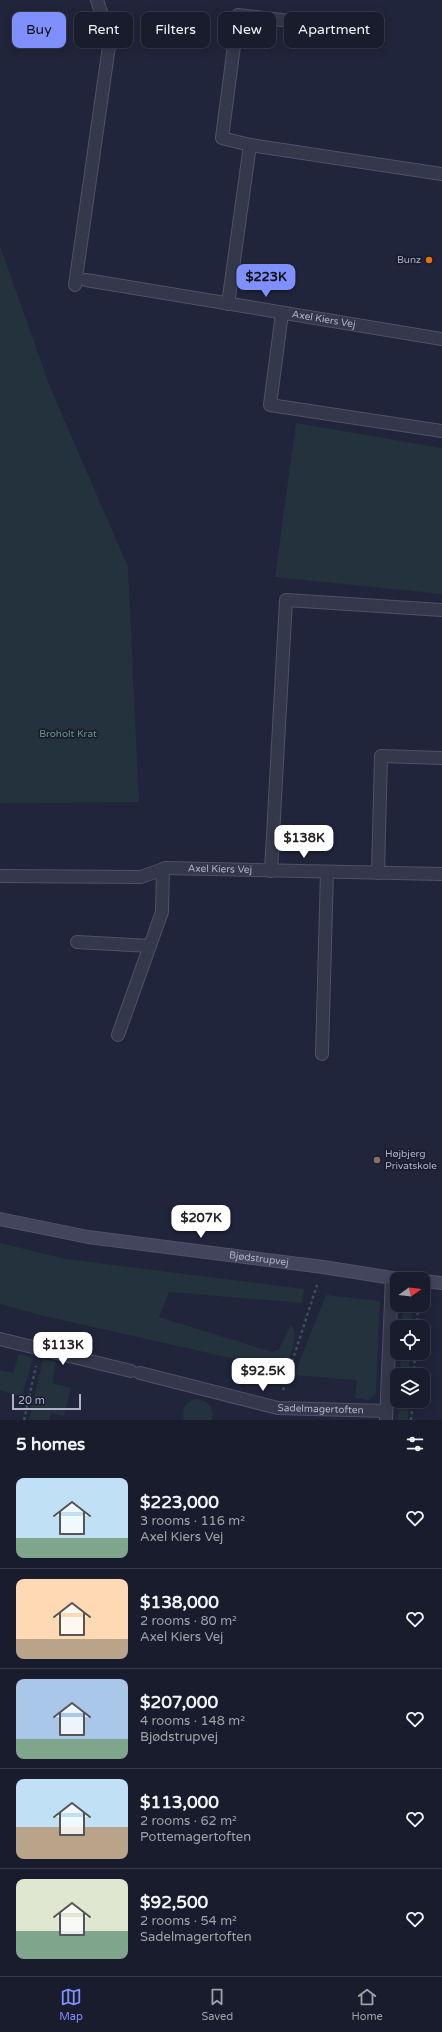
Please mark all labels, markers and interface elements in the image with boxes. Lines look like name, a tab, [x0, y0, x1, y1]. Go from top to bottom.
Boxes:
chip: Buy	[12, 12, 66, 48]
chip: Rent	[74, 12, 133, 48]
chip: Filters	[141, 12, 210, 48]
chip: New	[218, 12, 276, 48]
chip: Apartment	[284, 12, 384, 48]
place label: Bunz	[397, 254, 421, 266]
marker: Bunz	[424, 255, 434, 265]
pin: $223K	[238, 264, 294, 298]
text: $223K	[245, 269, 287, 285]
street label: Axel Kiers Vej	[291, 308, 356, 331]
park label: Broholt Krat	[39, 728, 97, 740]
pin: $138K	[276, 825, 332, 859]
text: $138K	[283, 830, 325, 846]
street label: Axel Kiers Vej	[188, 862, 252, 876]
place label: Højbjerg Privatskole	[385, 1148, 437, 1172]
marker: Højbjerg Privatskole	[372, 1155, 382, 1165]
pin: $207K	[173, 1205, 229, 1239]
text: $207K	[180, 1210, 222, 1226]
street label: Bjødstrupvej	[228, 1249, 289, 1269]
north arrow	[390, 1272, 430, 1312]
map controls	[390, 1272, 430, 1408]
button: locate	[390, 1320, 430, 1360]
pin: $113K	[35, 1332, 91, 1366]
text: $113K	[42, 1337, 84, 1353]
pin: $92.5K	[230, 1358, 296, 1392]
text: $92.5K	[241, 1363, 285, 1379]
button: layers	[390, 1368, 430, 1408]
scale bar	[12, 1392, 81, 1411]
text: 20 m	[18, 1394, 45, 1407]
street label: Sadelmagertoften	[277, 1402, 364, 1416]
icon: filters	[404, 1433, 426, 1455]
text: 5 homes	[16, 1434, 85, 1455]
text: $223,000	[140, 1492, 219, 1513]
icon: home	[48, 1494, 96, 1542]
icon: heart	[404, 1507, 426, 1529]
text: 3 rooms · 116 m²	[140, 1513, 245, 1529]
text: Axel Kiers Vej	[140, 1529, 223, 1545]
text: $138,000	[140, 1592, 219, 1613]
icon: home	[48, 1595, 96, 1643]
icon: heart	[404, 1608, 426, 1630]
text: 2 rooms · 80 m²	[140, 1613, 237, 1629]
text: Axel Kiers Vej	[140, 1629, 223, 1645]
text: $207,000	[140, 1692, 218, 1713]
icon: home	[48, 1695, 96, 1743]
icon: heart	[404, 1708, 426, 1730]
text: 4 rooms · 148 m²	[140, 1713, 245, 1729]
text: Bjødstrupvej	[140, 1729, 218, 1745]
text: $113,000	[140, 1792, 219, 1813]
icon: home	[48, 1795, 96, 1843]
icon: heart	[404, 1808, 426, 1830]
text: 2 rooms · 62 m²	[140, 1813, 237, 1829]
text: Pottemagertoften	[140, 1829, 251, 1845]
text: $92,500	[140, 1892, 208, 1913]
icon: home	[48, 1895, 96, 1943]
icon: heart	[404, 1908, 426, 1930]
text: 2 rooms · 54 m²	[140, 1913, 237, 1929]
text: Sadelmagertoften	[140, 1929, 252, 1945]
tab: Map	[59, 1986, 83, 2023]
tab: Saved	[201, 1986, 233, 2023]
tab: Home	[352, 1986, 383, 2023]

